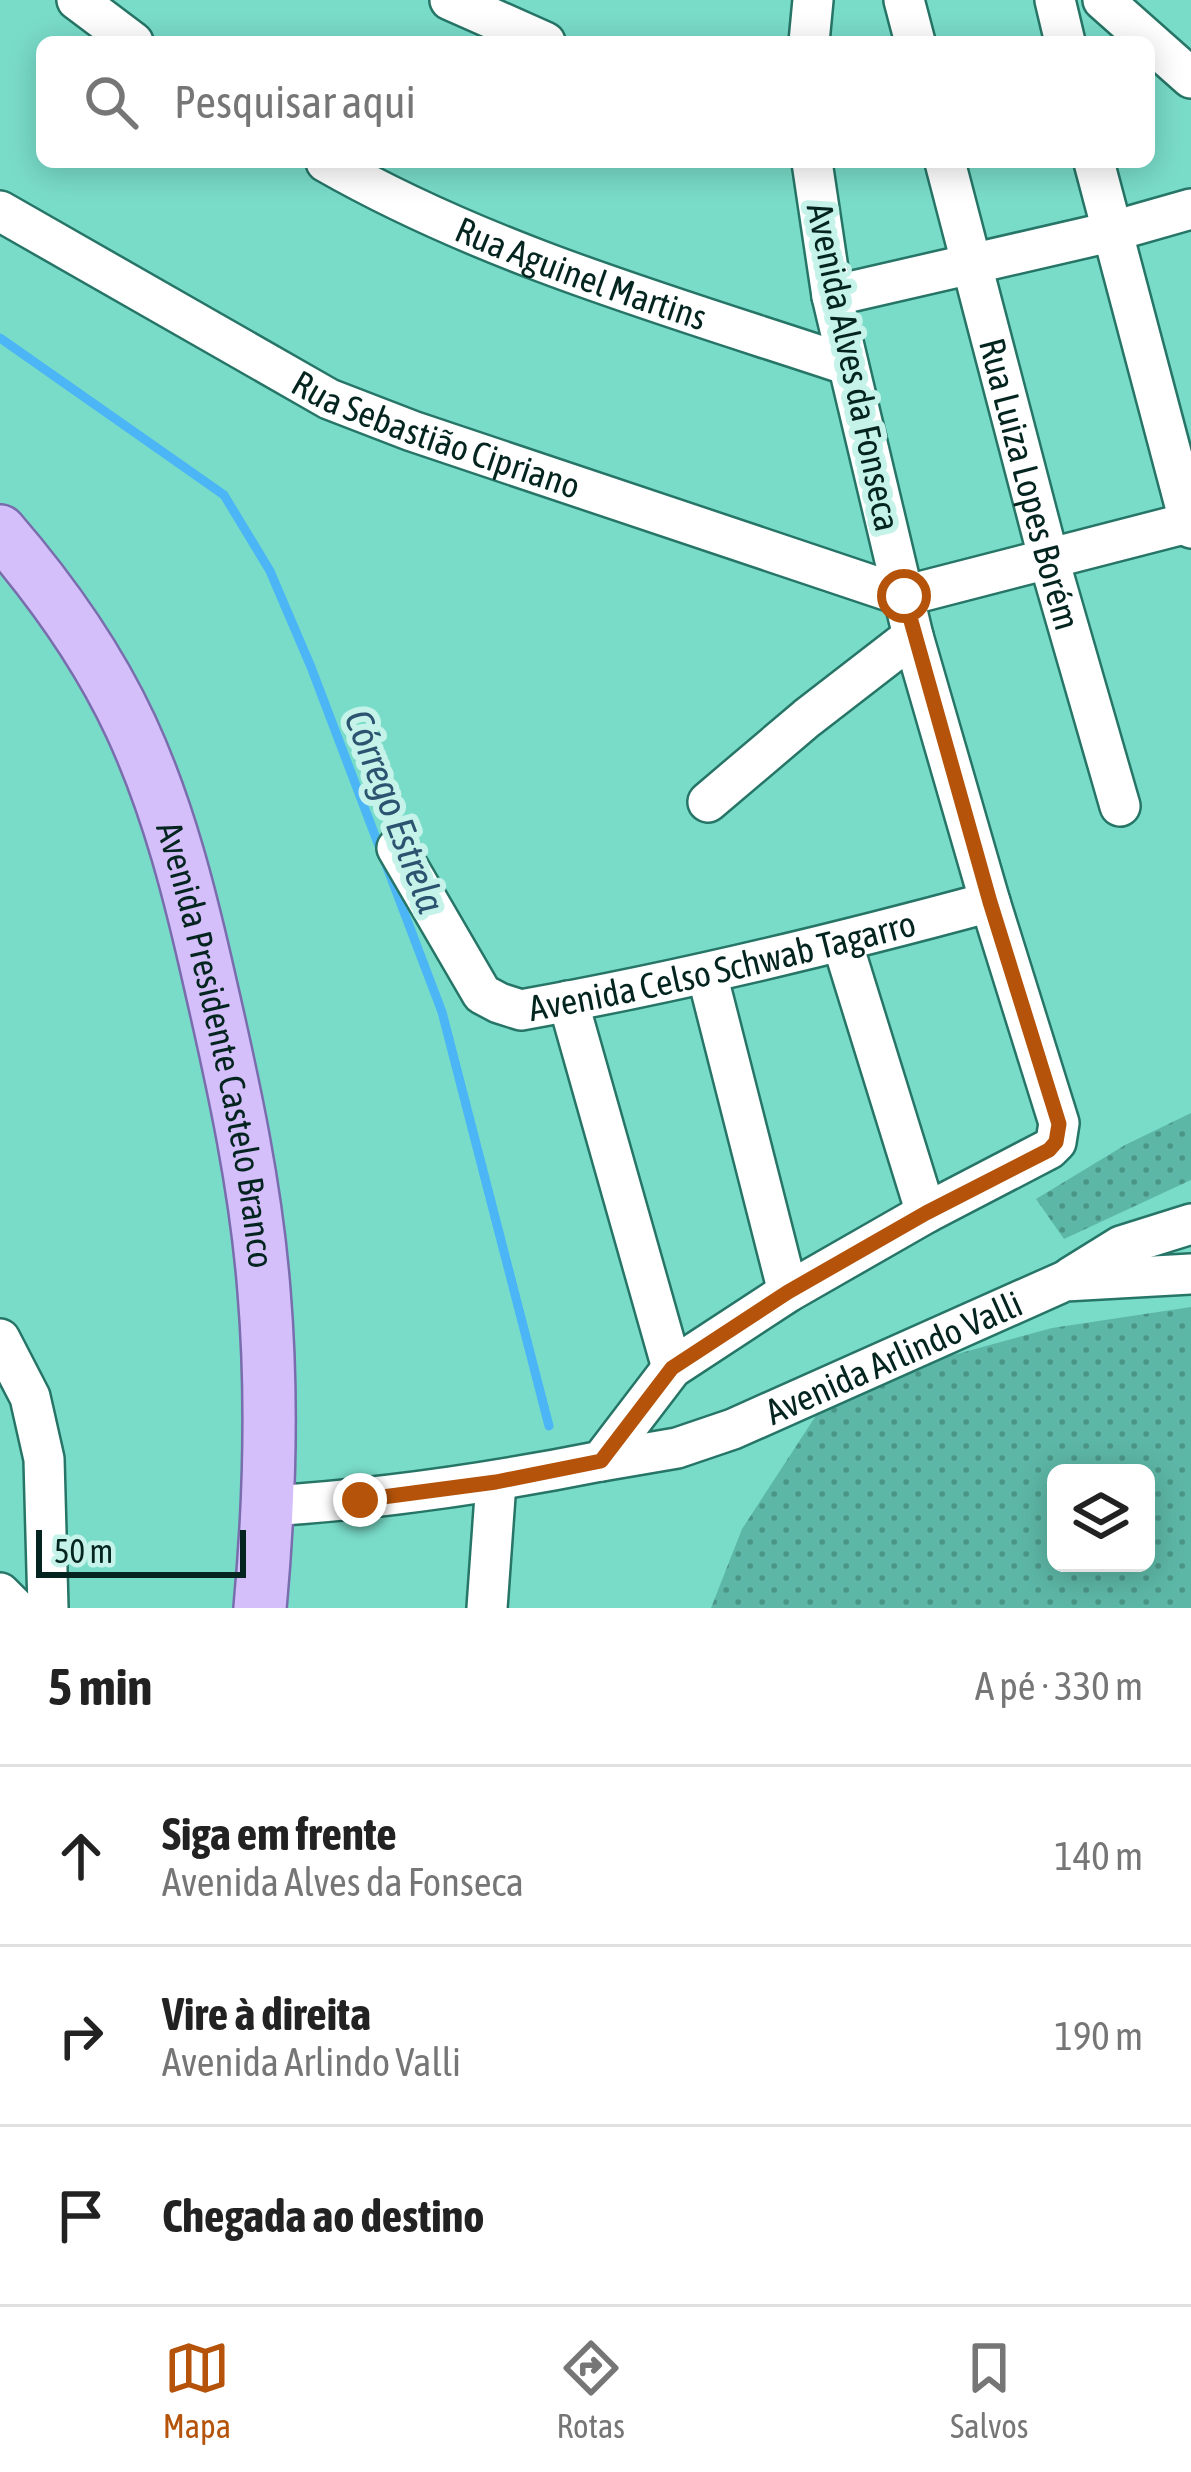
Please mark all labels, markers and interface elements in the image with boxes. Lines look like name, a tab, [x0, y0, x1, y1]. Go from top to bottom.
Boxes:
search box	[36, 36, 1155, 168]
icon: search	[78, 69, 144, 135]
text: Pesquisar aqui	[174, 76, 416, 128]
street label: Avenida Alves da Fonseca	[799, 199, 909, 535]
street label: Rua Aguinel Martins	[449, 208, 712, 338]
street label: Rua Luiza Lopes Borém	[971, 334, 1089, 635]
street label: Rua Sebastião Cipriano	[285, 361, 586, 507]
route start	[877, 569, 931, 623]
water label: Córrego Estrela	[336, 703, 454, 919]
street label: Avenida Presidente Castelo Branco	[148, 817, 283, 1270]
street label: Avenida Celso Schwab Tagarro	[525, 902, 920, 1029]
street label: Avenida Arlindo Valli	[759, 1282, 1028, 1433]
map controls	[1047, 1464, 1155, 1572]
button: layers	[1047, 1464, 1155, 1572]
route end	[333, 1473, 387, 1527]
scale bar	[36, 1524, 246, 1577]
text: 50 m	[54, 1532, 113, 1570]
text: 5 min	[48, 1657, 152, 1716]
text: A pé · 330 m	[975, 1664, 1143, 1708]
text: Siga em frente	[162, 1808, 397, 1860]
icon: ahead	[48, 1823, 114, 1889]
text: 140 m	[1055, 1834, 1143, 1878]
text: Avenida Alves da Fonseca	[162, 1860, 524, 1904]
text: Vire à direita	[162, 1988, 371, 2040]
icon: right	[48, 2003, 114, 2069]
text: 190 m	[1055, 2014, 1143, 2058]
text: Avenida Arlindo Valli	[162, 2040, 461, 2084]
icon: arrive	[48, 2183, 114, 2249]
text: Chegada ao destino	[162, 2190, 484, 2242]
tab: Mapa	[163, 2335, 231, 2445]
tab: Rotas	[556, 2335, 625, 2445]
tab: Salvos	[950, 2335, 1028, 2445]

